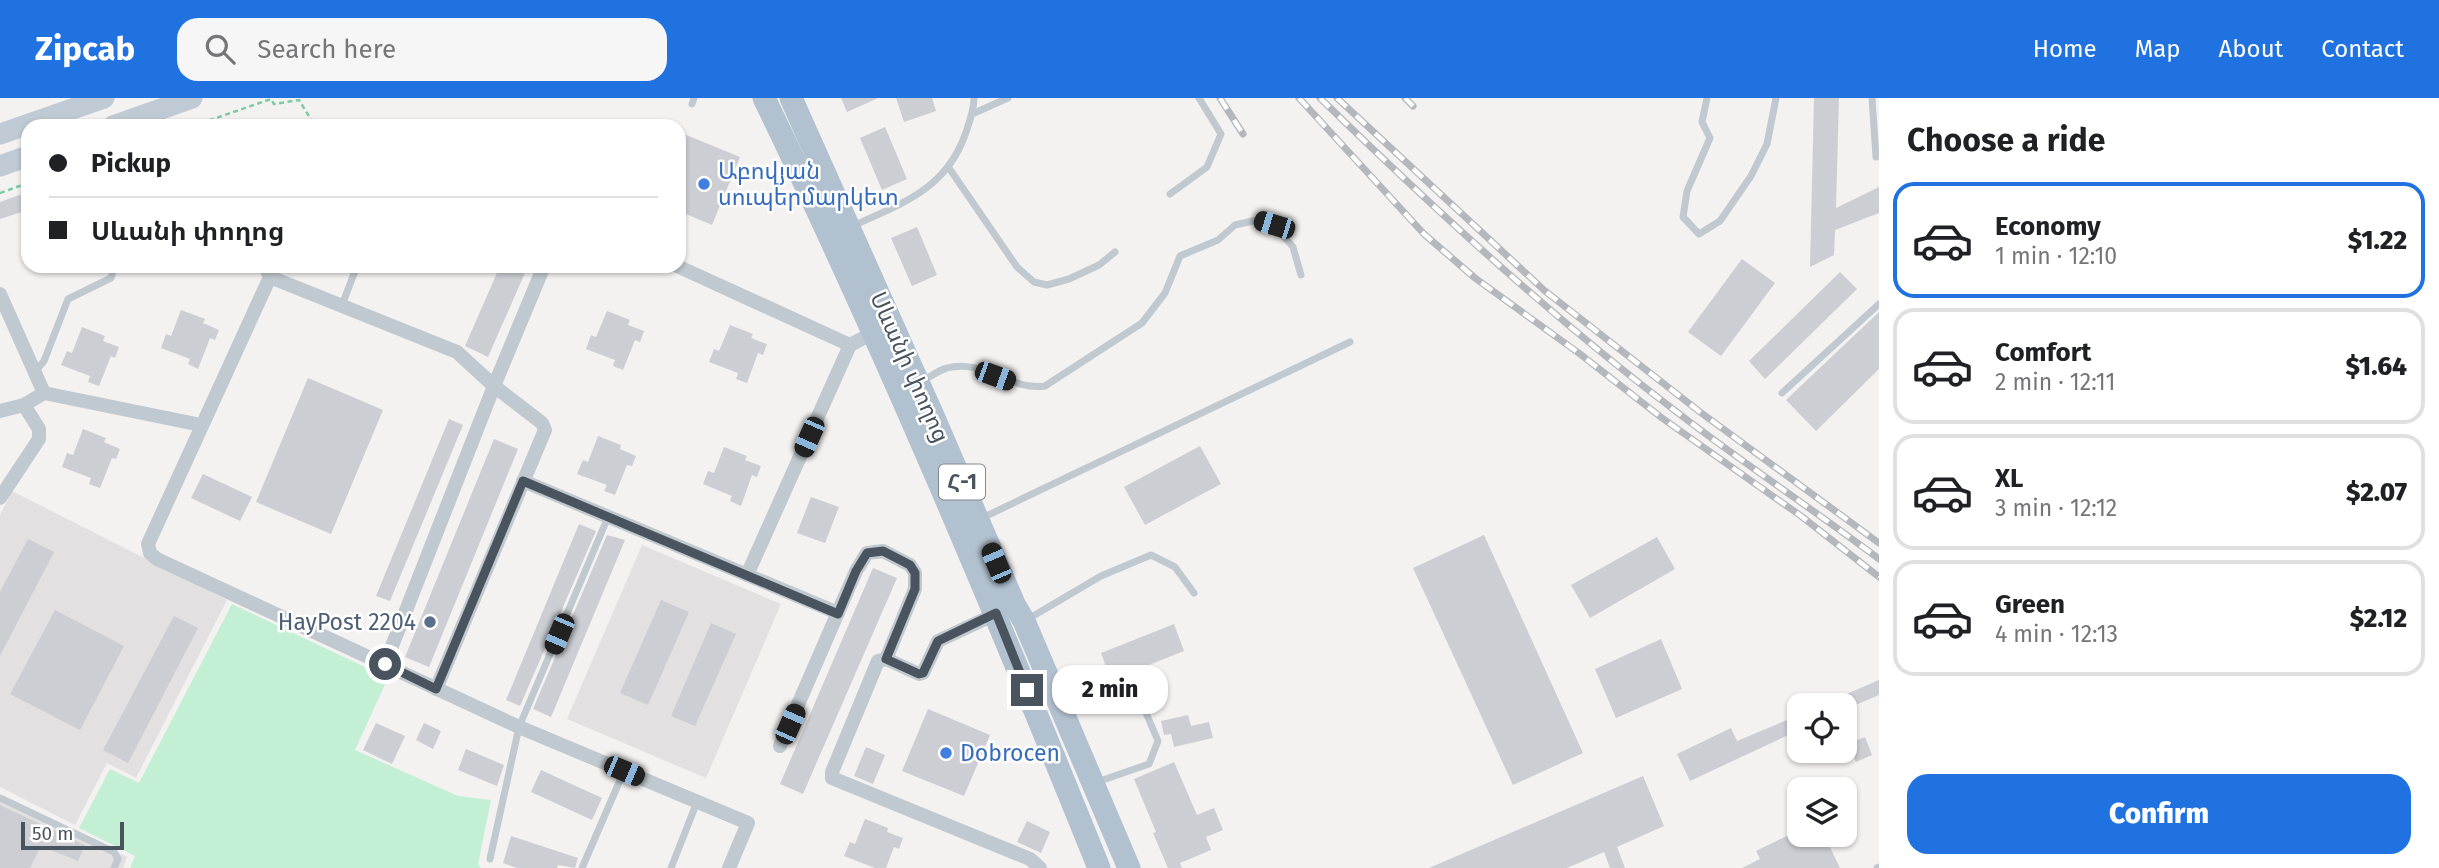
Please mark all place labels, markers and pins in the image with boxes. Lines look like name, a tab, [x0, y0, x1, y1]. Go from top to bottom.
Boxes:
place label: Աբովյան սուպերմարկետ	[718, 157, 899, 211]
marker: Աբովյան սուպերմարկետ	[696, 176, 712, 192]
place label: HayPost 2204	[278, 608, 416, 636]
marker: HayPost 2204	[422, 614, 438, 630]
place label: Dobrocen	[960, 739, 1060, 767]
marker: Dobrocen	[938, 745, 954, 761]

